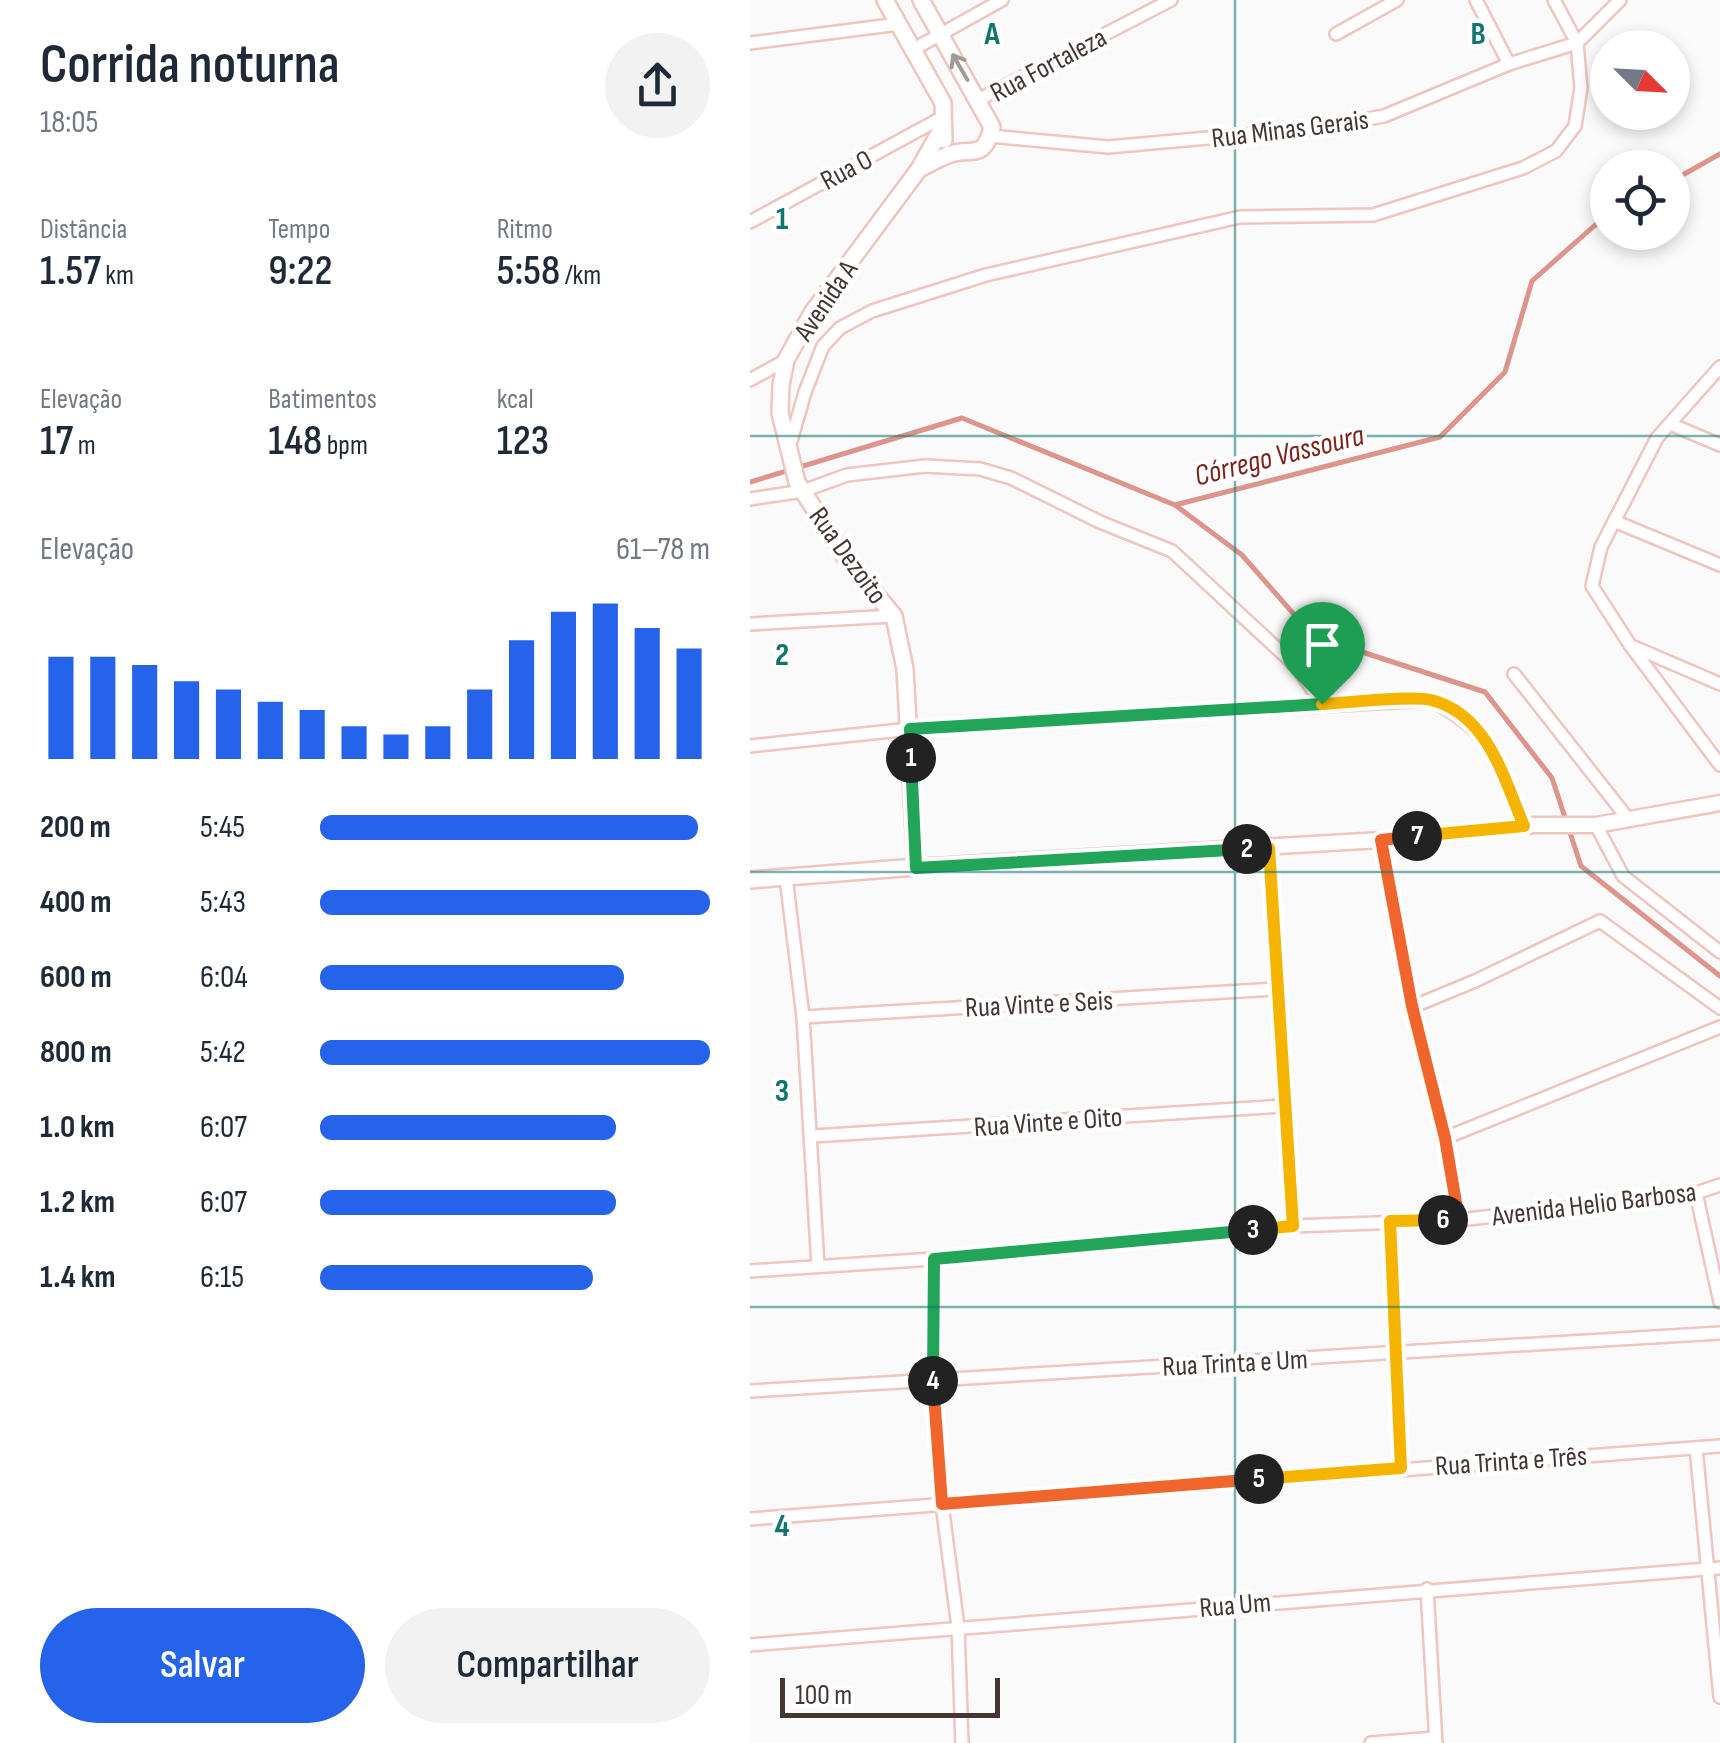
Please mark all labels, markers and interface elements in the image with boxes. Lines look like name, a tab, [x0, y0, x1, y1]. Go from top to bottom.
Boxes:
text: A	[983, 15, 1000, 54]
text: B	[1470, 15, 1486, 54]
street label: Rua Fortaleza	[985, 21, 1112, 110]
north arrow	[1590, 30, 1690, 130]
map controls	[1590, 30, 1690, 250]
text: Corrida noturna	[40, 32, 340, 99]
button: share	[605, 33, 710, 138]
one-way arrow	[949, 53, 969, 83]
text: 18:05	[40, 103, 98, 142]
street label: Rua Minas Gerais	[1210, 103, 1371, 155]
street label: Rua O	[815, 143, 878, 197]
button: locate	[1590, 150, 1690, 250]
text: 1	[776, 200, 789, 239]
text: Distância	[40, 213, 127, 246]
text: Tempo	[268, 213, 330, 246]
text: Ritmo	[497, 213, 553, 246]
text: 1.57	[40, 246, 101, 297]
text: 9:22	[268, 246, 332, 297]
text: 5:58	[497, 246, 560, 297]
street label: Avenida A	[787, 254, 866, 348]
text: km	[101, 259, 134, 292]
text: /km	[560, 259, 601, 292]
text: Elevação	[40, 383, 122, 416]
text: Batimentos	[268, 383, 377, 416]
text: kcal	[497, 383, 534, 416]
text: 17	[40, 416, 73, 467]
text: 148	[268, 416, 322, 467]
text: 123	[497, 416, 549, 467]
water label: Córrego Vassoura	[1191, 418, 1368, 494]
text: m	[73, 429, 96, 462]
text: bpm	[322, 429, 368, 462]
street label: Rua Dezoito	[802, 501, 894, 611]
text: Elevação	[40, 530, 134, 569]
text: 61–78 m	[616, 530, 710, 569]
pin	[1280, 602, 1365, 705]
icon: arrive	[1295, 617, 1350, 672]
text: 2	[775, 636, 789, 675]
pin: 1	[886, 733, 936, 783]
text: 1	[906, 741, 916, 774]
text: 200 m	[40, 808, 111, 847]
text: 5:45	[200, 808, 245, 847]
pin: 7	[1392, 811, 1442, 861]
text: 7	[1411, 819, 1423, 852]
pin: 2	[1222, 824, 1272, 874]
text: 2	[1241, 832, 1253, 865]
text: 400 m	[40, 883, 112, 922]
text: 5:43	[200, 883, 246, 922]
text: 600 m	[40, 958, 112, 997]
text: 6:04	[200, 958, 248, 997]
street label: Rua Vinte e Seis	[964, 984, 1114, 1025]
text: 800 m	[40, 1033, 112, 1072]
text: 5:42	[200, 1033, 246, 1072]
text: 3	[775, 1072, 789, 1111]
street label: Rua Vinte e Oito	[973, 1101, 1123, 1144]
text: 1.0 km	[40, 1108, 115, 1147]
text: 6:07	[200, 1108, 247, 1147]
street label: Avenida Helio Barbosa	[1489, 1176, 1698, 1234]
text: 1.2 km	[40, 1183, 115, 1222]
text: 6:07	[200, 1183, 247, 1222]
pin: 6	[1418, 1195, 1468, 1245]
text: 6	[1436, 1203, 1450, 1236]
pin: 3	[1228, 1205, 1278, 1255]
text: 3	[1247, 1213, 1259, 1246]
text: 1.4 km	[40, 1258, 115, 1297]
text: 6:15	[200, 1258, 244, 1297]
street label: Rua Trinta e Um	[1161, 1343, 1309, 1384]
pin: 4	[908, 1356, 958, 1406]
text: 4	[926, 1364, 940, 1397]
street label: Rua Trinta e Três	[1434, 1440, 1588, 1483]
pin: 5	[1234, 1454, 1284, 1504]
text: 5	[1253, 1462, 1265, 1495]
text: 4	[775, 1507, 790, 1546]
street label: Rua Um	[1198, 1586, 1272, 1625]
button: Salvar	[40, 1608, 365, 1723]
button: Compartilhar	[385, 1608, 710, 1723]
scale bar	[780, 1673, 1000, 1718]
text: 100 m	[795, 1679, 852, 1712]

